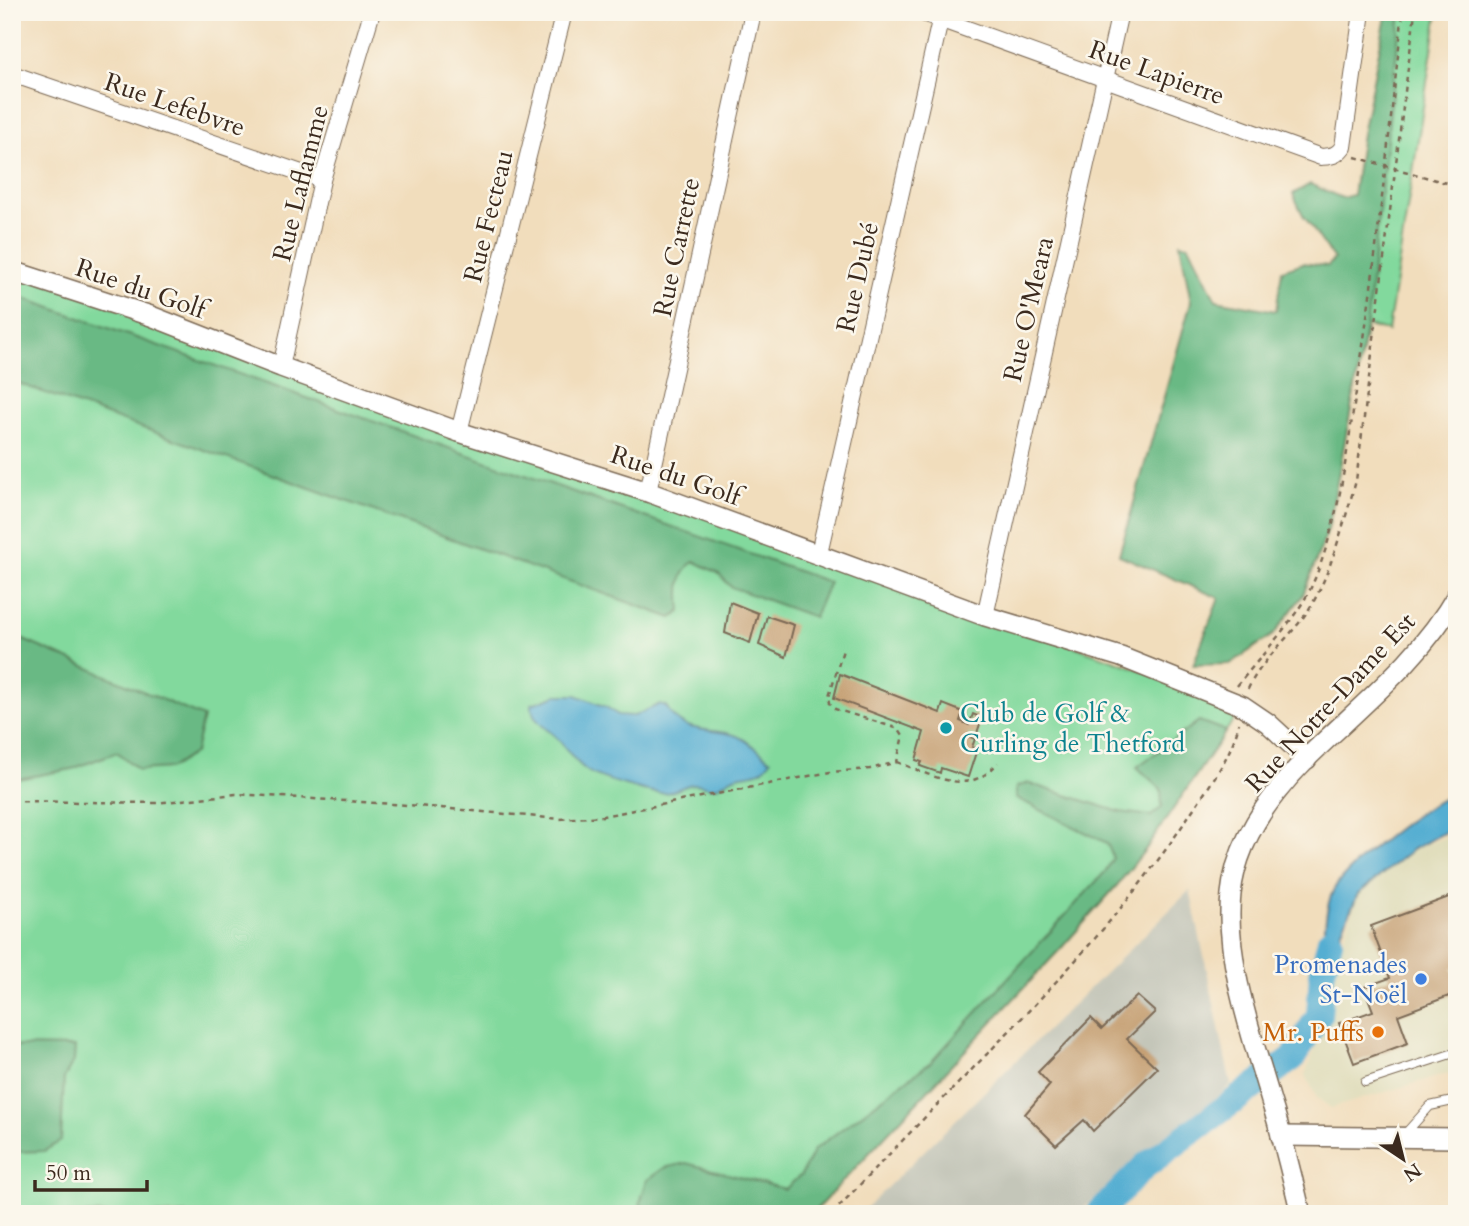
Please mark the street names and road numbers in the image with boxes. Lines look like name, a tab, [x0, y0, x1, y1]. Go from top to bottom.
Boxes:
street label: Rue Lapierre	[1084, 32, 1229, 113]
street label: Rue Lefebvre	[100, 64, 250, 145]
street label: Rue Laflamme	[264, 101, 337, 265]
street label: Rue Fecteau	[455, 146, 522, 286]
street label: Rue Carrette	[645, 174, 708, 320]
street label: Rue Dubé	[828, 218, 887, 336]
street label: Rue O'Meara	[995, 233, 1062, 385]
street label: Rue du Golf	[71, 250, 214, 328]
street label: Rue du Golf	[606, 437, 749, 515]
street label: Rue Notre-Dame Est	[1238, 605, 1423, 800]

